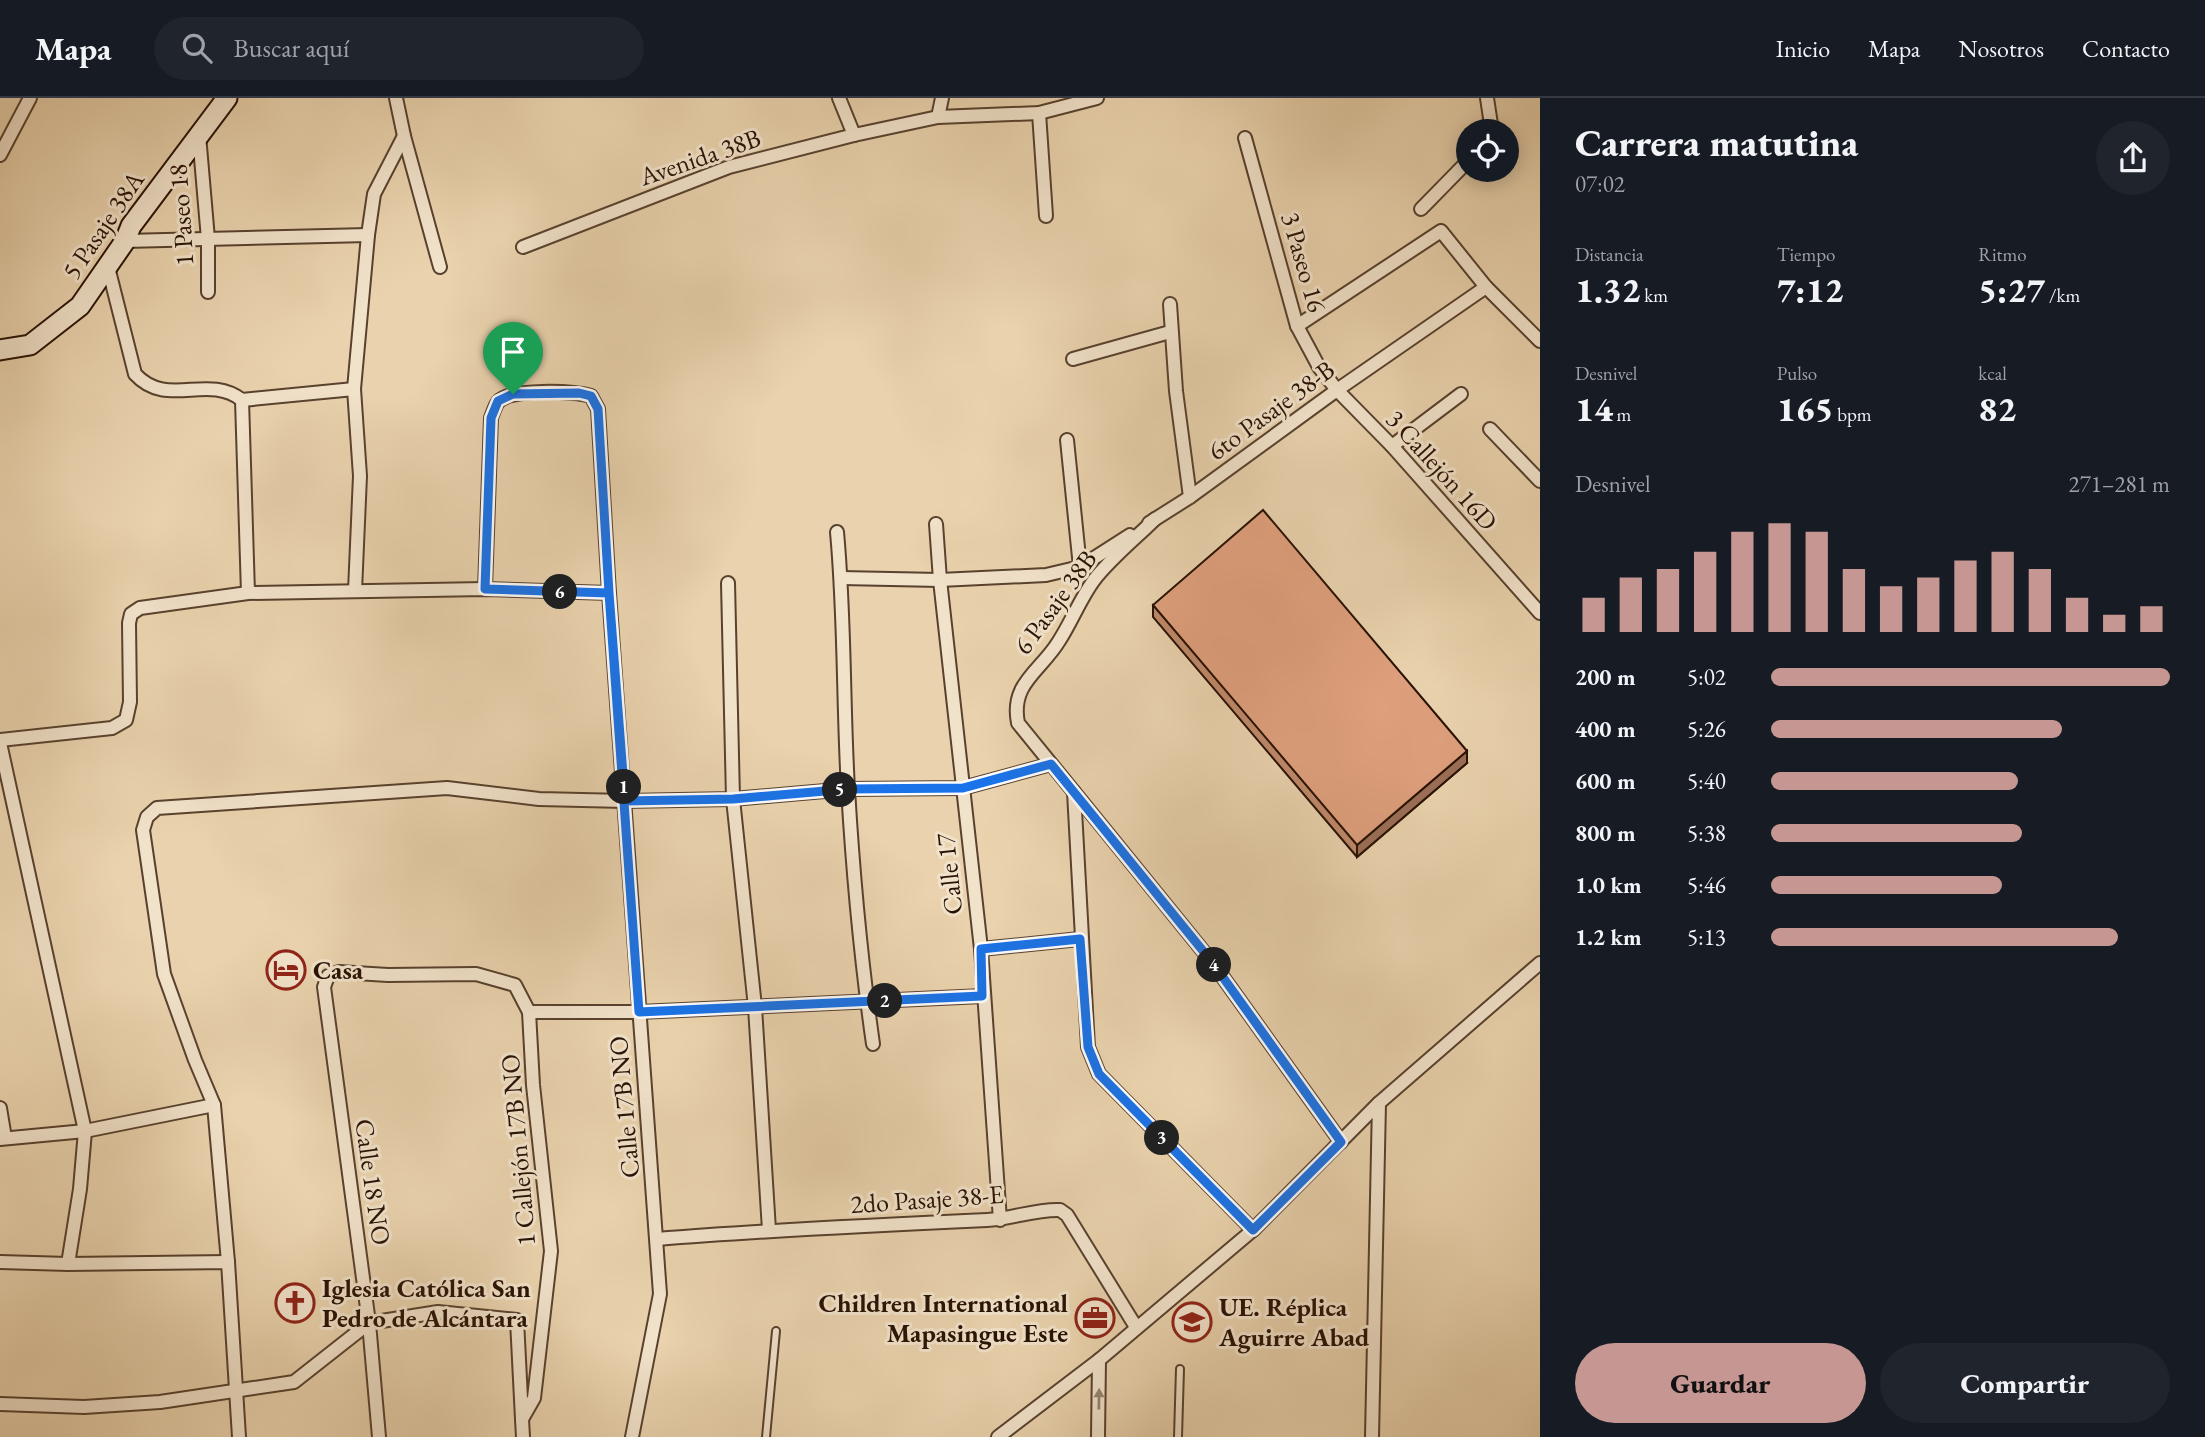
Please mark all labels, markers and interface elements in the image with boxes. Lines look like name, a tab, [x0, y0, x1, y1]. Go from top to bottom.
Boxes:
search box	[154, 17, 644, 80]
text: Mapa	[35, 27, 112, 70]
icon: search	[178, 29, 216, 67]
text: Buscar aquí	[234, 31, 349, 65]
text: Inicio	[1776, 33, 1830, 64]
text: Mapa	[1868, 33, 1920, 64]
text: Nosotros	[1958, 33, 2044, 64]
text: Contacto	[2082, 33, 2170, 64]
text: Carrera matutina	[1575, 118, 1858, 167]
map controls	[1456, 119, 1519, 182]
button: locate	[1456, 119, 1519, 182]
street label: Avenida 38B	[634, 120, 765, 194]
button: share	[2096, 121, 2170, 195]
street label: 5 Pasaje 38A	[54, 163, 152, 286]
street label: 1 Paseo 18	[160, 163, 202, 267]
text: 07:02	[1575, 169, 1625, 199]
street label: 3 Paseo 16	[1274, 208, 1334, 316]
text: Distancia	[1575, 242, 1644, 267]
text: Tiempo	[1777, 242, 1836, 267]
text: Ritmo	[1978, 242, 2027, 267]
text: 1.32	[1575, 267, 1641, 312]
text: 7:12	[1777, 267, 1843, 312]
text: 5:27	[1978, 267, 2045, 312]
text: km	[1641, 283, 1668, 308]
text: /km	[2045, 283, 2080, 308]
pin	[483, 322, 543, 394]
icon: arrive	[494, 333, 532, 371]
street label: 6to Pasaje 38-B	[1201, 352, 1341, 468]
text: Desnivel	[1575, 361, 1637, 386]
text: Pulso	[1777, 361, 1817, 386]
text: kcal	[1978, 361, 2007, 386]
text: 14	[1575, 386, 1613, 431]
text: 165	[1777, 386, 1833, 431]
text: 82	[1978, 386, 2016, 431]
street label: 3 Callejón 16D	[1379, 402, 1505, 538]
text: m	[1613, 402, 1631, 427]
text: bpm	[1833, 402, 1872, 427]
text: Desnivel	[1575, 469, 1651, 499]
text: 271–281 m	[2069, 469, 2170, 499]
street label: 6 Pasaje 38B	[1006, 543, 1104, 661]
pin: 6	[542, 574, 578, 610]
text: 6	[554, 579, 565, 604]
text: 200 m	[1575, 662, 1636, 692]
text: 5:02	[1687, 662, 1726, 692]
text: 400 m	[1575, 714, 1636, 744]
text: 5:26	[1687, 714, 1726, 744]
text: 600 m	[1575, 766, 1636, 796]
text: 5:40	[1687, 766, 1726, 796]
pin: 1	[606, 770, 642, 804]
pin: 5	[822, 772, 858, 808]
text: 1	[618, 774, 629, 799]
text: 5	[834, 777, 845, 802]
text: 800 m	[1575, 818, 1636, 848]
text: 5:38	[1687, 818, 1726, 848]
street label: Calle 17	[928, 831, 970, 916]
text: 1.0 km	[1575, 870, 1642, 900]
text: 5:46	[1687, 870, 1726, 900]
text: 1.2 km	[1575, 922, 1642, 952]
text: 5:13	[1687, 922, 1726, 952]
pin: 4	[1196, 948, 1232, 982]
hotel icon: Casa	[265, 949, 307, 991]
text: 4	[1208, 952, 1219, 977]
place label: Casa	[313, 953, 364, 987]
pin: 2	[868, 984, 903, 1018]
text: 2	[879, 988, 890, 1013]
street label: Calle 17B NO	[601, 1035, 647, 1179]
street label: 1 Callejón 17B NO	[493, 1053, 543, 1247]
street label: Calle 18 NO	[347, 1117, 399, 1247]
pin: 3	[1144, 1121, 1180, 1156]
text: 3	[1156, 1125, 1167, 1150]
street label: 2do Pasaje 38-E	[849, 1177, 1005, 1221]
place label: Iglesia Católica San Pedro de Alcántara	[322, 1271, 531, 1335]
church icon: Iglesia Católica San Pedro de Alcántara	[274, 1282, 316, 1324]
place label: Children International Mapasingue Este	[819, 1286, 1068, 1350]
place label: UE. Réplica Aguirre Abad	[1218, 1290, 1370, 1354]
office icon: Children International Mapasingue Este	[1074, 1297, 1116, 1339]
school or university icon: UE. Réplica Aguirre Abad	[1171, 1301, 1213, 1343]
button: Guardar	[1575, 1343, 1866, 1423]
button: Compartir	[1880, 1343, 2170, 1423]
one-way arrow	[1093, 1387, 1104, 1409]

